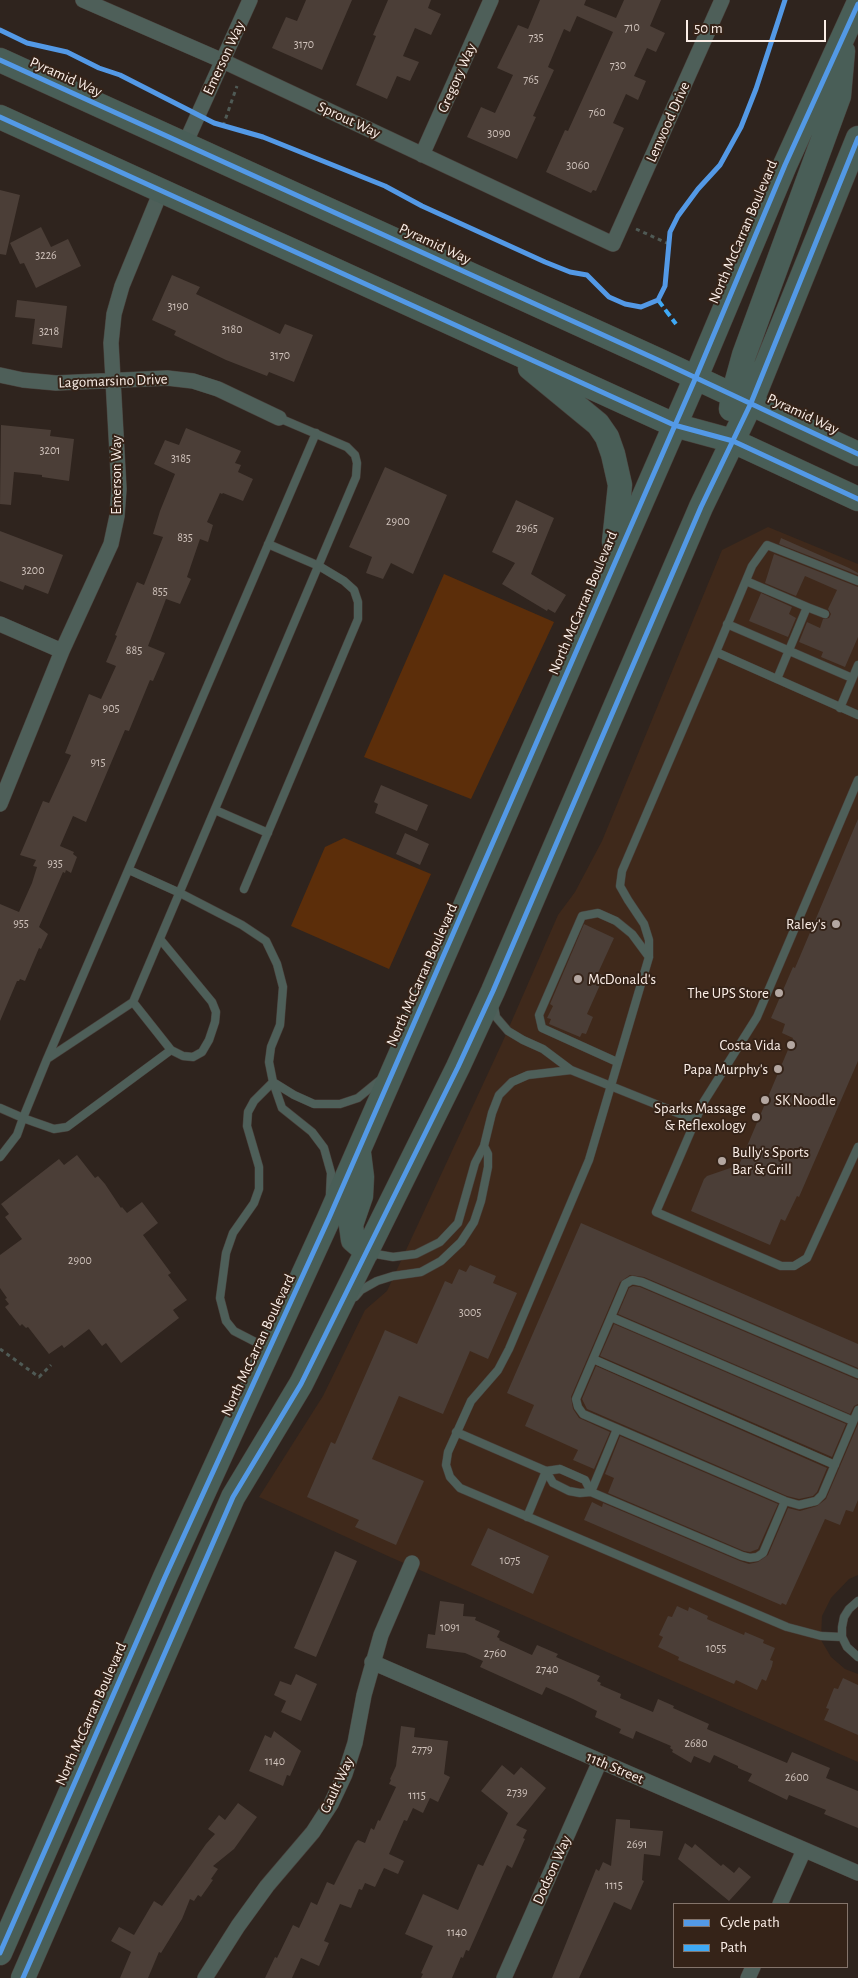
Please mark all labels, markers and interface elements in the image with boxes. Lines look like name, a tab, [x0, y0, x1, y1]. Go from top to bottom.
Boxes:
scale bar	[688, 10, 828, 42]
street label: Emerson Way	[199, 18, 249, 98]
house number: 710	[624, 20, 640, 34]
text: 50 m	[694, 21, 723, 36]
house number: 735	[529, 30, 543, 44]
house number: 3170	[294, 37, 314, 51]
street label: Gregory Way	[434, 40, 480, 116]
street label: Pyramid Way	[27, 53, 105, 101]
house number: 730	[610, 58, 626, 72]
house number: 765	[523, 72, 539, 86]
street label: Lenwood Drive	[642, 79, 694, 165]
street label: Sprout Way	[315, 98, 383, 142]
house number: 760	[589, 105, 605, 119]
house number: 3090	[487, 126, 511, 140]
street label: North McCarran Boulevard	[705, 157, 781, 307]
house number: 3060	[566, 158, 590, 172]
street label: Pyramid Way	[396, 220, 474, 268]
house number: 3226	[35, 248, 57, 262]
house number: 3190	[167, 299, 189, 313]
house number: 3180	[221, 322, 243, 336]
house number: 3218	[39, 324, 59, 338]
house number: 3170	[270, 348, 290, 362]
street label: Lagomarsino Drive	[58, 370, 168, 392]
street label: Pyramid Way	[764, 390, 842, 438]
street label: Emerson Way	[107, 435, 125, 515]
house number: 3201	[40, 443, 60, 457]
house number: 3185	[171, 451, 191, 465]
house number: 2900	[386, 514, 410, 528]
house number: 2965	[516, 521, 538, 535]
street label: North McCarran Boulevard	[545, 528, 621, 678]
house number: 835	[177, 530, 193, 544]
house number: 3200	[21, 563, 45, 577]
house number: 855	[152, 584, 168, 598]
house number: 885	[126, 643, 142, 657]
house number: 905	[103, 701, 119, 715]
house number: 915	[91, 755, 105, 769]
house number: 935	[47, 856, 63, 870]
street label: North McCarran Boulevard	[382, 901, 462, 1049]
place label: Raley's	[786, 915, 826, 933]
house number: 955	[13, 916, 29, 930]
marker: Raley's	[830, 918, 842, 930]
place label: McDonald's	[588, 970, 656, 988]
marker: McDonald's	[572, 973, 584, 985]
place label: The UPS Store	[687, 984, 769, 1002]
marker: The UPS Store	[773, 987, 785, 999]
place label: Costa Vida	[720, 1036, 781, 1054]
marker: Costa Vida	[785, 1039, 797, 1051]
place label: Papa Murphy's	[683, 1060, 768, 1078]
marker: Papa Murphy's	[772, 1063, 784, 1075]
place label: SK Noodle	[775, 1091, 836, 1109]
marker: SK Noodle	[759, 1094, 771, 1106]
place label: Sparks Massage & Reflexology	[654, 1099, 746, 1134]
marker: Sparks Massage & Reflexology	[750, 1111, 762, 1123]
place label: Bully's Sports Bar & Grill	[732, 1143, 809, 1178]
marker: Bully's Sports Bar & Grill	[716, 1155, 728, 1167]
house number: 2900	[68, 1253, 92, 1267]
street label: North McCarran Boulevard	[217, 1271, 299, 1419]
house number: 3005	[459, 1305, 481, 1319]
house number: 1075	[500, 1553, 520, 1567]
house number: 1091	[440, 1620, 460, 1634]
street label: North McCarran Boulevard	[51, 1640, 131, 1788]
house number: 1055	[706, 1641, 726, 1655]
house number: 2760	[484, 1646, 506, 1660]
house number: 2740	[536, 1662, 558, 1676]
house number: 2680	[684, 1736, 708, 1750]
house number: 2779	[411, 1742, 433, 1756]
street label: 11th Street	[584, 1748, 646, 1788]
house number: 1140	[265, 1754, 285, 1768]
street label: Gault Way	[316, 1754, 358, 1816]
house number: 2600	[785, 1770, 809, 1784]
house number: 2739	[506, 1785, 528, 1799]
house number: 1115	[408, 1788, 426, 1802]
street label: Dodson Way	[529, 1833, 575, 1907]
house number: 2691	[627, 1837, 647, 1851]
house number: 1115	[605, 1878, 623, 1892]
legend	[673, 1903, 848, 1968]
text: Cycle path	[720, 1915, 780, 1930]
house number: 1140	[447, 1925, 467, 1939]
text: Path	[720, 1940, 747, 1955]

